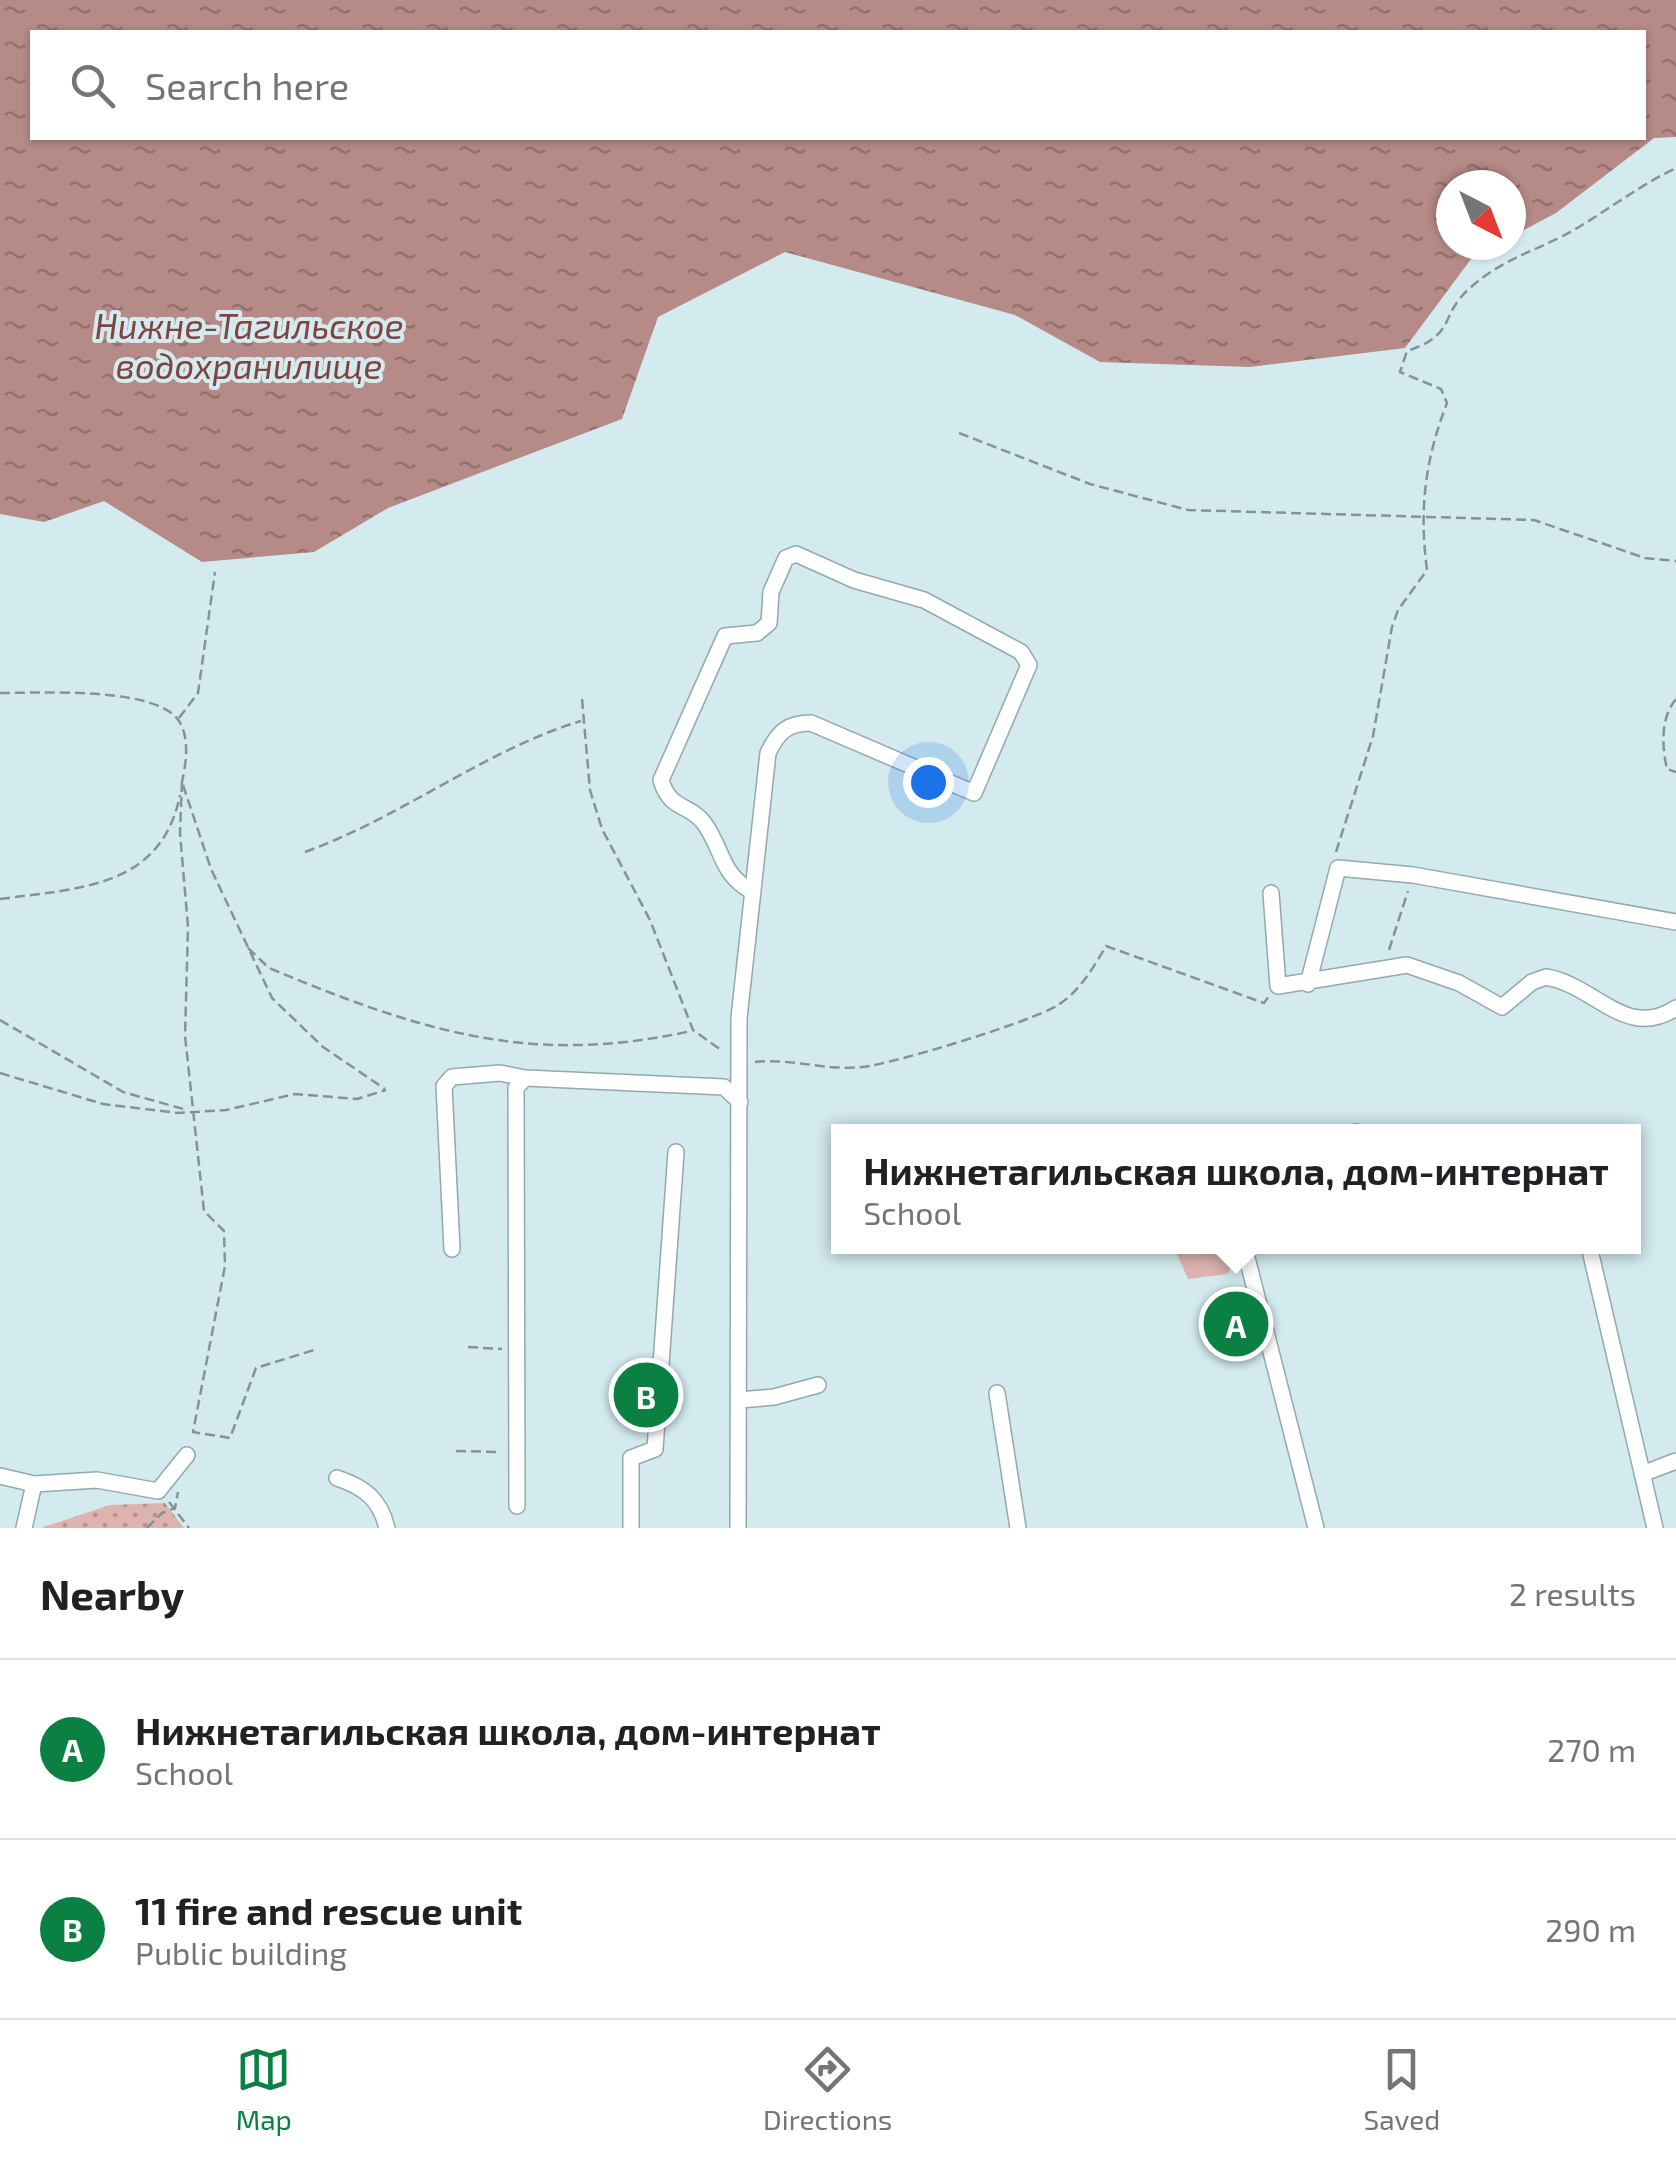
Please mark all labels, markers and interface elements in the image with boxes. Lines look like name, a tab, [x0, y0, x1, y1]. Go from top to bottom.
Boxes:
search box	[30, 30, 1646, 140]
icon: search	[65, 58, 120, 113]
text: Search here	[145, 62, 349, 108]
north arrow	[1436, 170, 1526, 260]
water label: Нижне-Тагильское водохранилище	[95, 304, 403, 386]
your location	[903, 757, 954, 808]
popup	[831, 1124, 1641, 1254]
text: Нижнетагильская школа, дом-интернат	[863, 1147, 1609, 1193]
text: School	[863, 1193, 961, 1231]
pin: A	[1204, 1286, 1268, 1362]
pin: B	[614, 1358, 678, 1432]
text: Nearby	[40, 1568, 184, 1618]
text: 2 results	[1509, 1574, 1636, 1612]
text: Нижнетагильская школа, дом-интернат	[135, 1707, 881, 1753]
text: A	[62, 1730, 83, 1768]
text: 270 m	[1547, 1730, 1636, 1768]
text: School	[135, 1753, 233, 1791]
text: 11 fire and rescue unit	[135, 1887, 522, 1933]
text: B	[62, 1910, 83, 1948]
text: 290 m	[1545, 1910, 1636, 1948]
text: Public building	[135, 1933, 347, 1971]
tab: Map	[236, 2042, 292, 2136]
tab: Directions	[763, 2042, 892, 2136]
tab: Saved	[1364, 2042, 1440, 2136]

